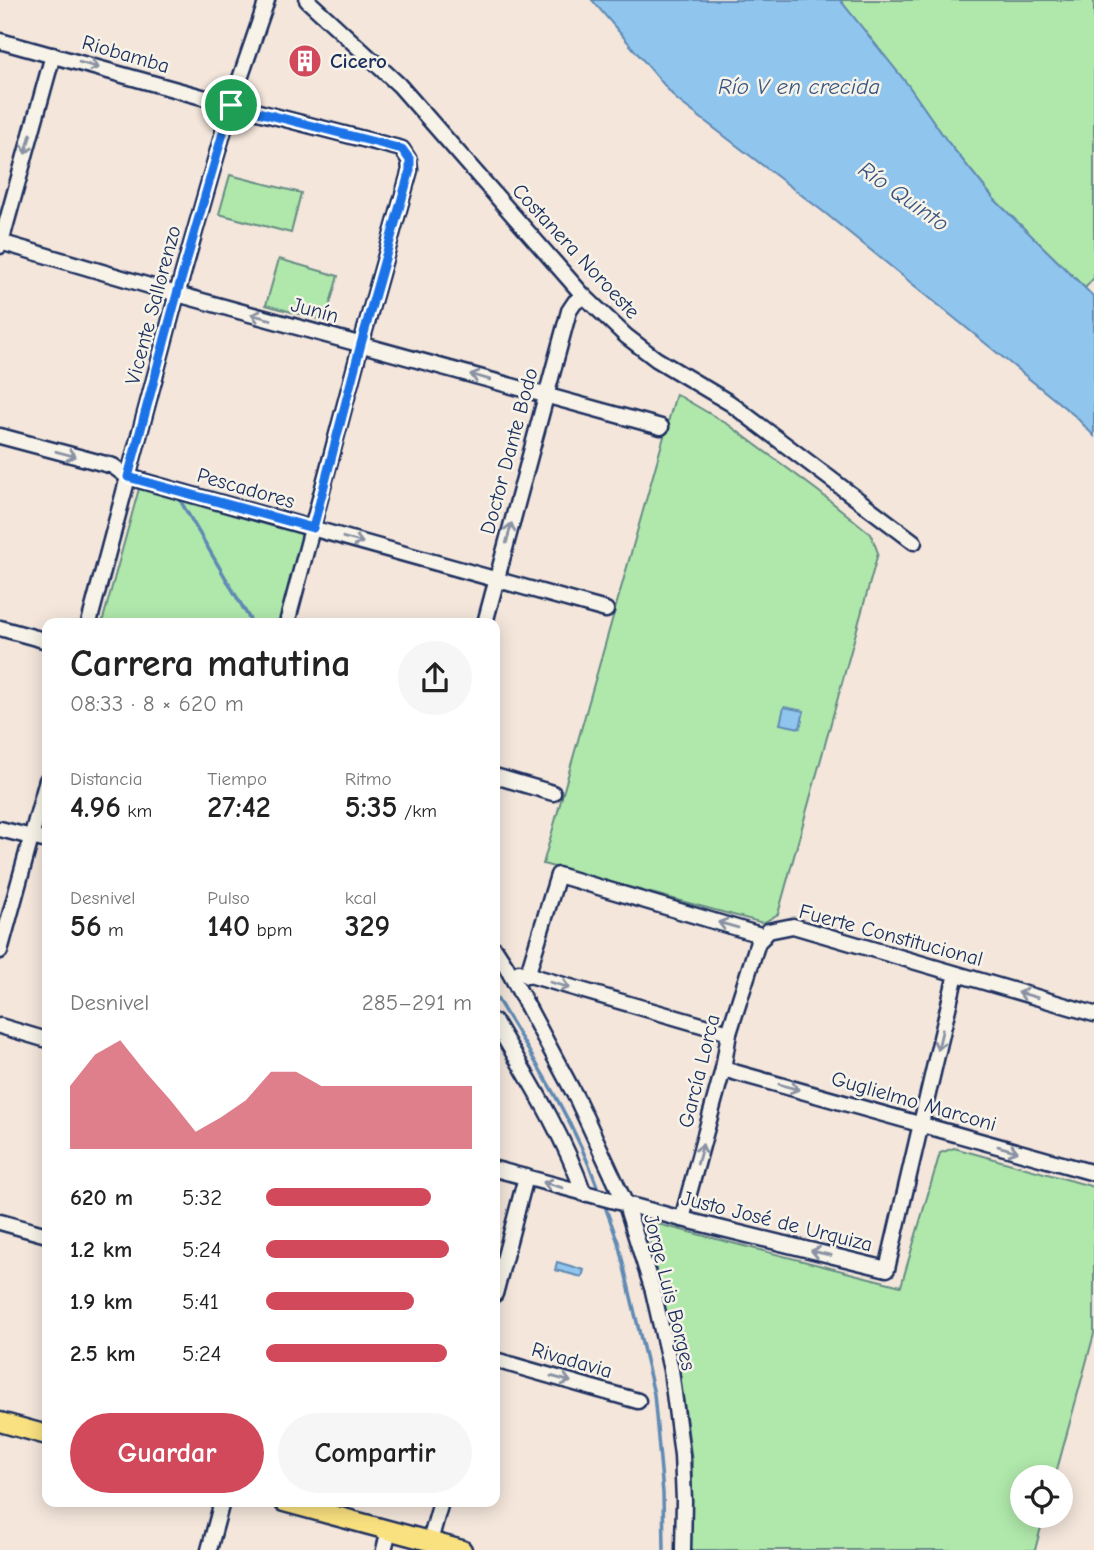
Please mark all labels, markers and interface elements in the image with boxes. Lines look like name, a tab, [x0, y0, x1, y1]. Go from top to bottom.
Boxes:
street label: Riobamba	[79, 30, 173, 78]
building icon: Cicero	[286, 42, 324, 80]
place label: Cicero	[330, 49, 387, 73]
one-way arrow	[78, 60, 100, 73]
water label: Río V en crecida	[718, 73, 880, 100]
pin	[201, 75, 261, 135]
icon: arrive	[212, 86, 250, 124]
one-way arrow	[20, 133, 33, 155]
water label: Río Quinto	[853, 156, 954, 237]
street label: Costanera Noroeste	[507, 178, 645, 324]
street label: Vicente Sallorenzo	[120, 223, 186, 387]
street label: Junín	[289, 292, 341, 328]
one-way arrow	[250, 309, 272, 322]
street label: Doctor Dante Bodo	[475, 365, 543, 537]
one-way arrow	[469, 370, 492, 383]
one-way arrow	[55, 448, 77, 461]
street label: Pescadores	[194, 463, 298, 513]
one-way arrow	[503, 523, 516, 545]
one-way arrow	[342, 534, 364, 547]
button: share	[398, 641, 472, 715]
text: Carrera matutina	[70, 642, 351, 686]
text: 08:33 · 8 × 620 m	[70, 690, 244, 717]
text: Distancia	[70, 768, 143, 790]
text: Tiempo	[207, 768, 267, 790]
text: Ritmo	[345, 768, 392, 790]
text: 4.96	[70, 790, 121, 825]
text: 27:42	[207, 790, 271, 825]
text: 5:35	[345, 790, 398, 825]
text: km	[121, 800, 152, 822]
text: /km	[398, 800, 437, 822]
text: Desnivel	[70, 887, 135, 909]
text: Pulso	[207, 887, 250, 909]
text: kcal	[345, 887, 377, 909]
street label: Fuerte Constitucional	[796, 899, 986, 971]
text: 56	[70, 909, 102, 944]
text: 140	[207, 909, 250, 944]
text: 329	[345, 909, 390, 944]
one-way arrow	[718, 918, 740, 931]
text: m	[102, 919, 124, 941]
text: bpm	[250, 919, 292, 941]
one-way arrow	[548, 979, 571, 992]
one-way arrow	[1018, 987, 1040, 1000]
text: Desnivel	[70, 989, 149, 1016]
text: 285–291 m	[362, 989, 472, 1016]
street label: García Lorca	[673, 1012, 725, 1130]
one-way arrow	[933, 1028, 946, 1051]
street label: Guglielmo Marconi	[829, 1066, 999, 1136]
one-way arrow	[777, 1082, 799, 1095]
one-way arrow	[694, 1143, 707, 1165]
one-way arrow	[996, 1143, 1018, 1156]
one-way arrow	[542, 1178, 564, 1191]
text: 620 m	[70, 1184, 133, 1211]
text: 5:32	[182, 1184, 222, 1211]
street label: Justo José de Urquiza	[679, 1186, 875, 1256]
street label: Jorge Luis Borges	[639, 1211, 701, 1373]
text: 1.2 km	[70, 1236, 132, 1263]
text: 5:24	[182, 1236, 222, 1263]
one-way arrow	[810, 1246, 833, 1259]
text: 1.9 km	[70, 1288, 133, 1315]
text: 5:41	[182, 1288, 219, 1315]
street label: Rivadavia	[529, 1337, 615, 1383]
text: 2.5 km	[70, 1340, 136, 1367]
text: 5:24	[182, 1340, 222, 1367]
one-way arrow	[549, 1373, 572, 1386]
button: Guardar	[70, 1413, 264, 1493]
button: Compartir	[278, 1413, 472, 1493]
map controls	[1010, 1465, 1073, 1528]
button: locate	[1010, 1465, 1073, 1528]

